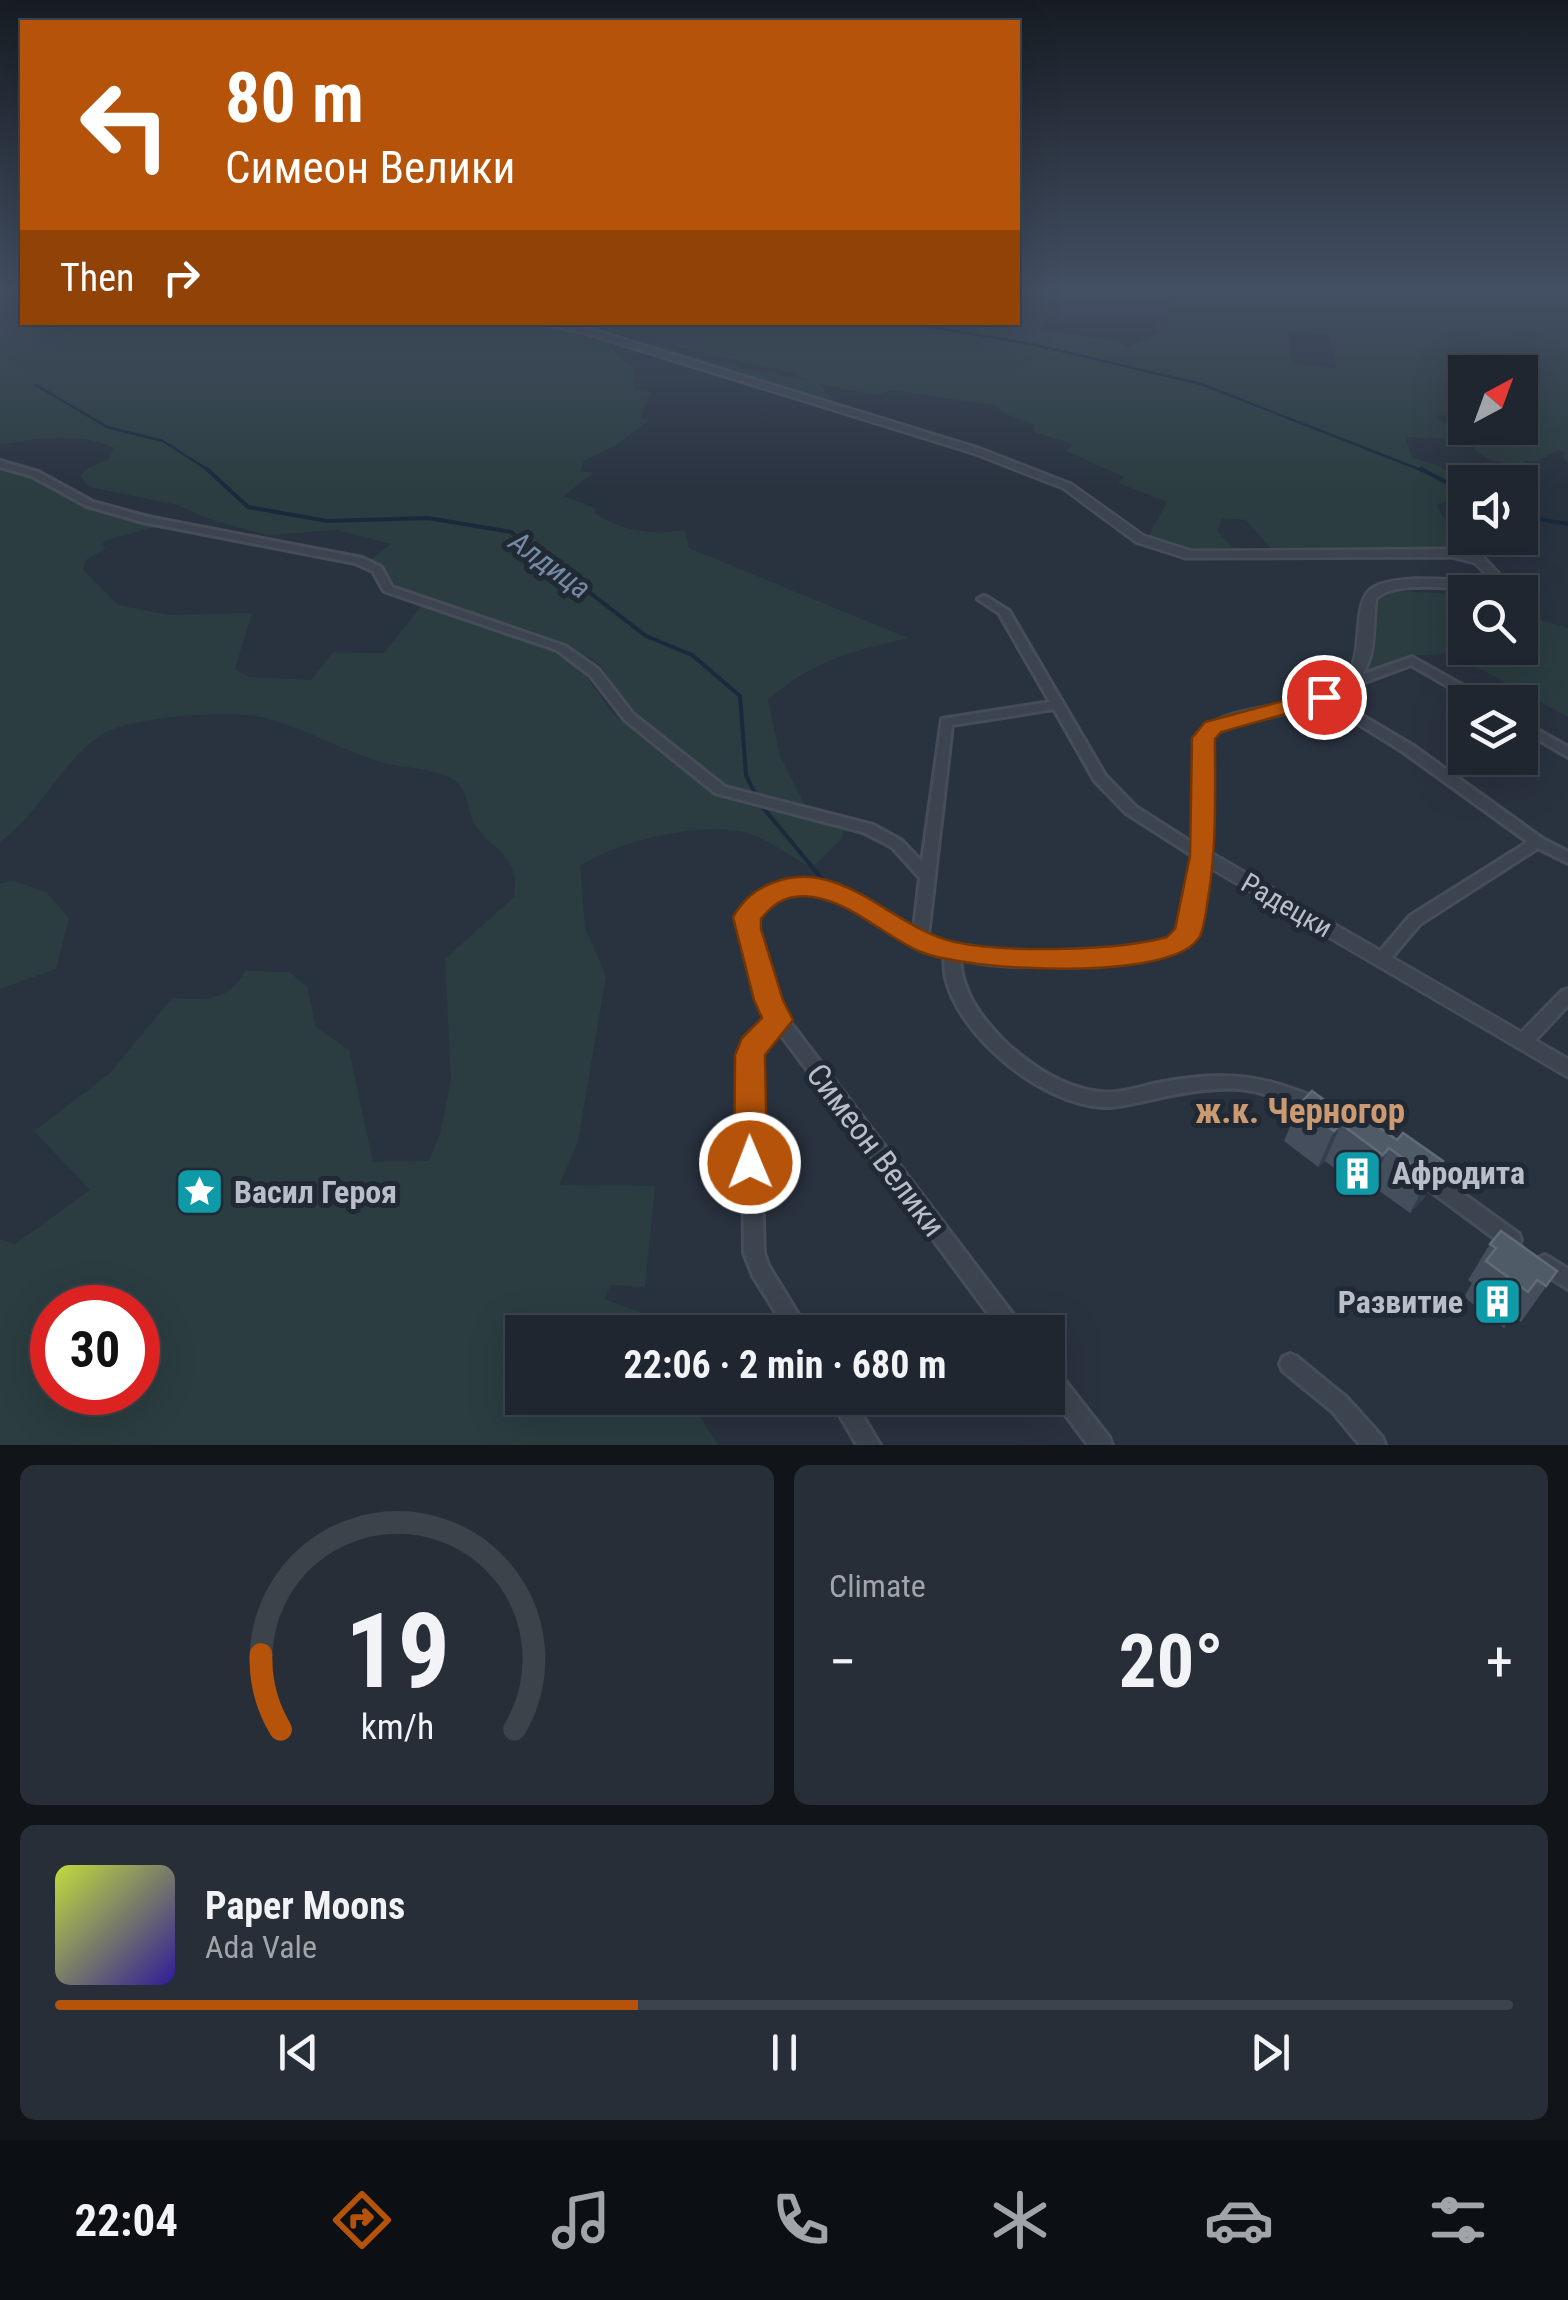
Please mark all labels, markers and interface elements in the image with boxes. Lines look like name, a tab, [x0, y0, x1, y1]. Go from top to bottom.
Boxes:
text: 80 m	[225, 57, 364, 139]
icon: left	[60, 60, 190, 190]
text: Симеон Велики	[225, 141, 515, 194]
icon: right	[154, 250, 209, 305]
text: Then	[60, 256, 134, 300]
north arrow	[1448, 355, 1538, 445]
map controls	[1448, 355, 1538, 775]
button: sound	[1448, 465, 1538, 555]
water label: Алдица	[502, 523, 598, 606]
button: search	[1448, 575, 1538, 665]
pin	[1282, 655, 1367, 740]
icon: arrive	[1297, 670, 1352, 725]
button: layers	[1448, 685, 1538, 775]
street label: Радецки	[1235, 866, 1338, 945]
street label: Симеон Велики	[799, 1056, 953, 1244]
district label: ж.к. Черногор	[1195, 1091, 1405, 1132]
position arrow	[698, 1111, 802, 1215]
building icon: Афродита	[1331, 1147, 1383, 1199]
place label: Афродита	[1392, 1154, 1525, 1192]
place icon: Васил Героя	[173, 1166, 225, 1218]
place label: Васил Героя	[234, 1173, 397, 1211]
building icon: Развитие	[1472, 1276, 1524, 1328]
place label: Развитие	[1338, 1283, 1463, 1321]
speed limit sign: 30	[30, 1285, 160, 1415]
text: 22:06 · 2 min · 680 m	[624, 1343, 946, 1387]
text: Climate	[829, 1567, 926, 1605]
text: 19	[344, 1591, 450, 1712]
text: 20°	[1119, 1617, 1224, 1705]
text: −	[829, 1630, 857, 1694]
text: +	[1486, 1630, 1513, 1694]
text: km/h	[360, 1706, 434, 1748]
text: Paper Moons	[205, 1884, 405, 1928]
text: Ada Vale	[205, 1928, 317, 1966]
icon: previous	[271, 2025, 326, 2080]
icon: pause	[757, 2025, 812, 2080]
icon: next	[1243, 2025, 1298, 2080]
icon: directions	[327, 2185, 397, 2255]
icon: music	[546, 2185, 616, 2255]
icon: phone	[766, 2185, 836, 2255]
icon: climate	[985, 2185, 1055, 2255]
icon: car	[1204, 2185, 1274, 2255]
icon: filters	[1423, 2185, 1493, 2255]
text: 22:04	[75, 2194, 178, 2247]

